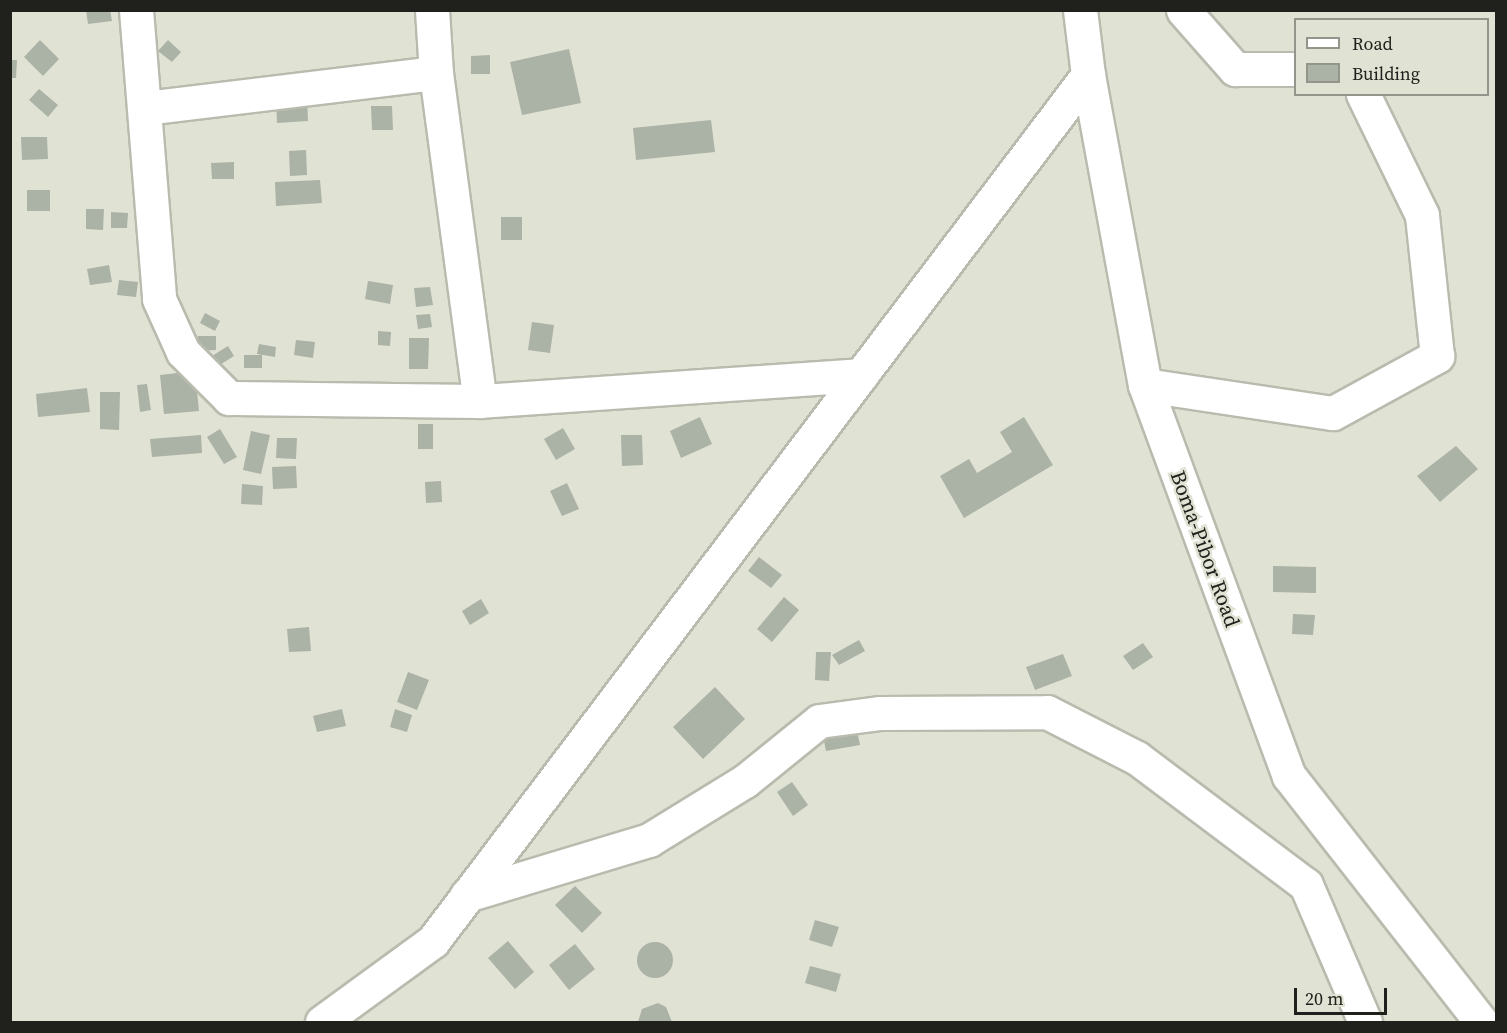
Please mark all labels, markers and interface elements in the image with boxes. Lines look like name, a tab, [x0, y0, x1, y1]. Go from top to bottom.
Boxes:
legend	[1294, 18, 1489, 96]
text: Road	[1352, 31, 1393, 56]
text: Building	[1352, 61, 1420, 86]
street label: Boma-Pibor Road	[1165, 467, 1245, 631]
scale bar	[1297, 976, 1390, 1014]
text: 20 m	[1305, 986, 1343, 1011]

